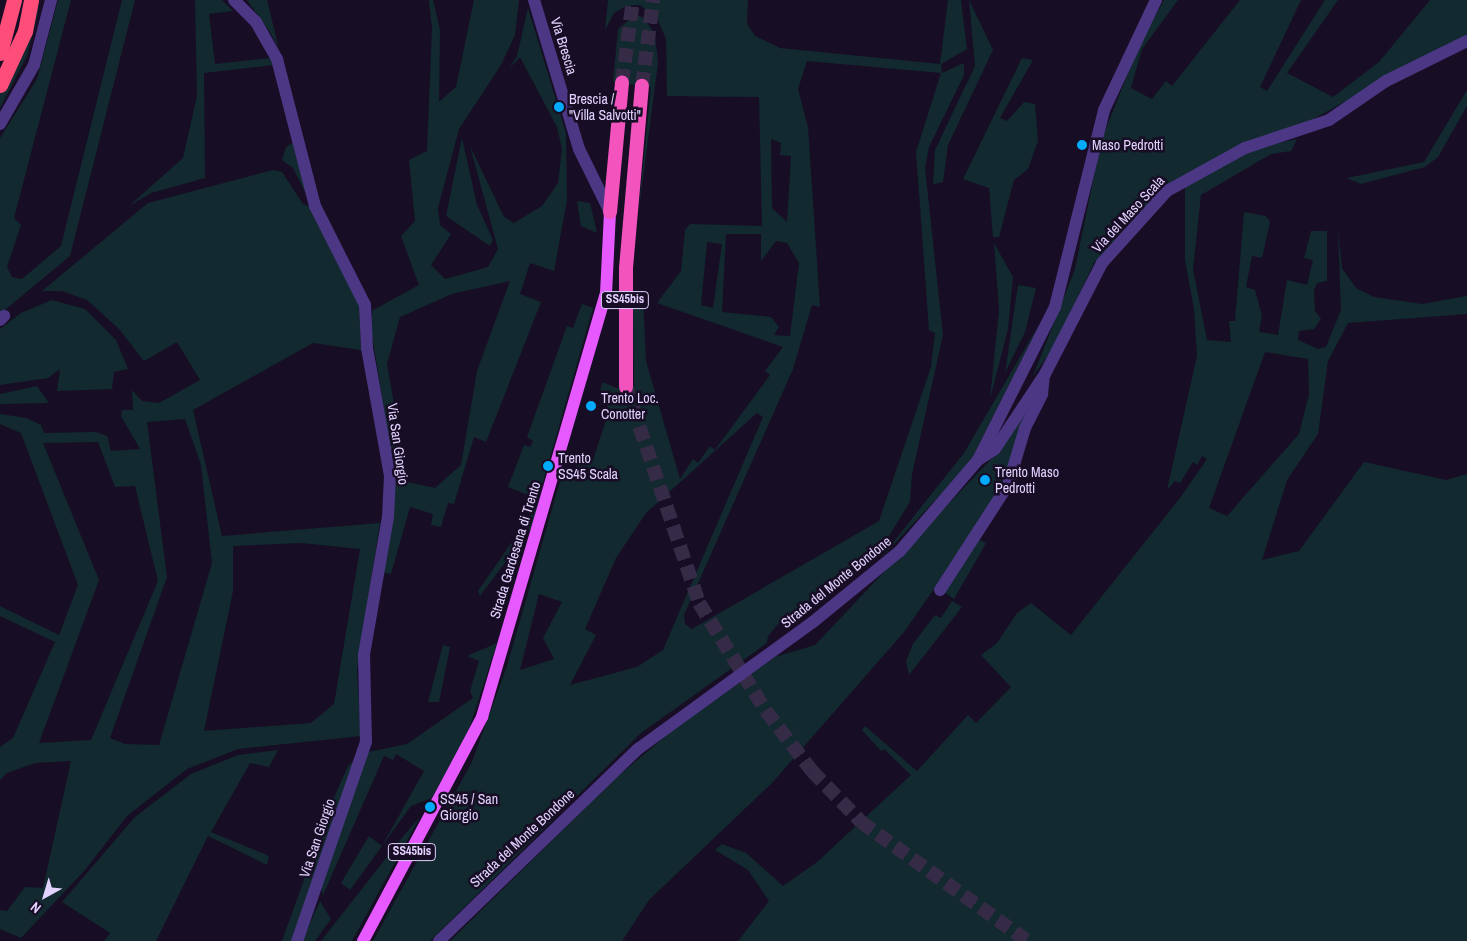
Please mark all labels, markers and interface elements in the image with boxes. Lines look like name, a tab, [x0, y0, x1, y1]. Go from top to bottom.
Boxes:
street label: Via Brescia	[547, 15, 581, 77]
place label: Brescia / "Villa Salvotti"	[569, 91, 641, 124]
marker: Brescia / "Villa Salvotti"	[553, 101, 565, 113]
place label: Maso Pedrotti	[1092, 137, 1163, 153]
marker: Maso Pedrotti	[1076, 139, 1088, 151]
street label: Via del Maso Scala	[1088, 172, 1168, 256]
road number: SS45bis	[600, 290, 650, 310]
place label: Trento Loc. Conotter	[601, 390, 659, 422]
marker: Trento Loc. Conotter	[585, 400, 597, 412]
street label: Via San Giorgio	[384, 402, 412, 486]
place label: Trento SS45 Scala	[558, 450, 618, 482]
marker: Trento SS45 Scala	[542, 460, 554, 472]
place label: Trento Maso Pedrotti	[995, 464, 1059, 497]
marker: Trento Maso Pedrotti	[979, 474, 991, 486]
street label: Strada Gardesana di Trento	[486, 479, 544, 621]
street label: Strada del Monte Bondone	[778, 532, 894, 632]
street label: Strada del Monte Bondone	[466, 785, 578, 891]
place label: SS45 / San Giorgio	[440, 791, 498, 824]
street label: Via San Giorgio	[296, 796, 338, 880]
marker: SS45 / San Giorgio	[424, 801, 436, 813]
road number: SS45bis	[387, 842, 437, 862]
north arrow	[20, 871, 70, 921]
text: N	[27, 898, 44, 917]

